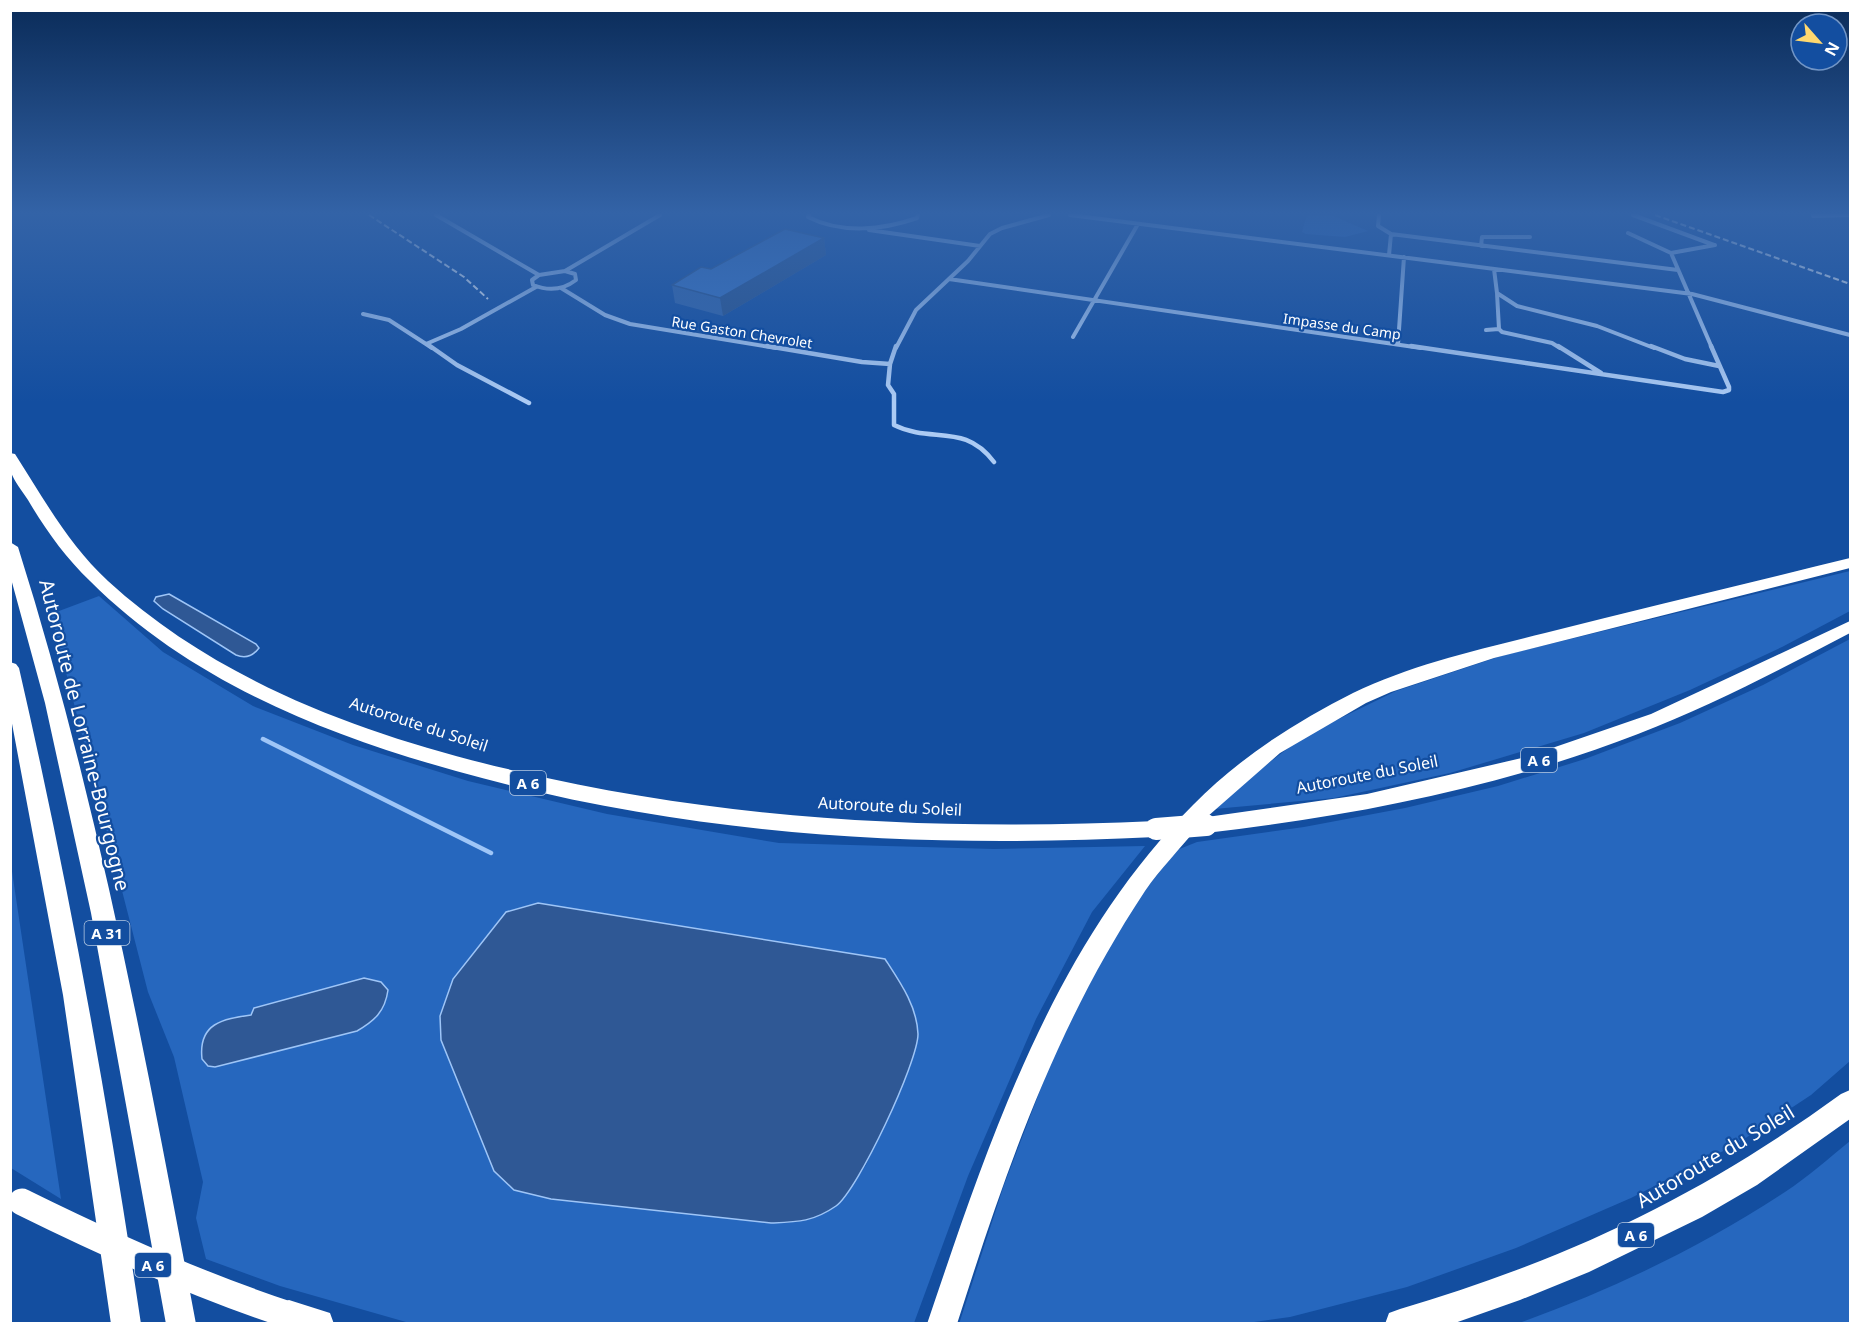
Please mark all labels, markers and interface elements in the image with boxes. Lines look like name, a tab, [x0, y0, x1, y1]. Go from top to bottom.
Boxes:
north arrow	[1789, 12, 1849, 72]
text: N	[1819, 38, 1845, 60]
street label: Impasse du Camp	[1282, 308, 1402, 344]
street label: Rue Gaston Chevrolet	[670, 311, 814, 353]
street label: Autoroute de Lorraine-Bourgogne	[33, 576, 137, 894]
street label: Autoroute du Soleil	[347, 691, 491, 757]
road number: A 6	[1521, 748, 1557, 772]
street label: Autoroute du Soleil	[1294, 749, 1440, 799]
road number: A 6	[510, 771, 546, 795]
street label: Autoroute du Soleil	[817, 791, 963, 821]
road number: A 31	[84, 921, 130, 945]
street label: Autoroute du Soleil	[1631, 1098, 1799, 1214]
road number: A 6	[1618, 1223, 1654, 1247]
road number: A 6	[135, 1253, 171, 1277]

